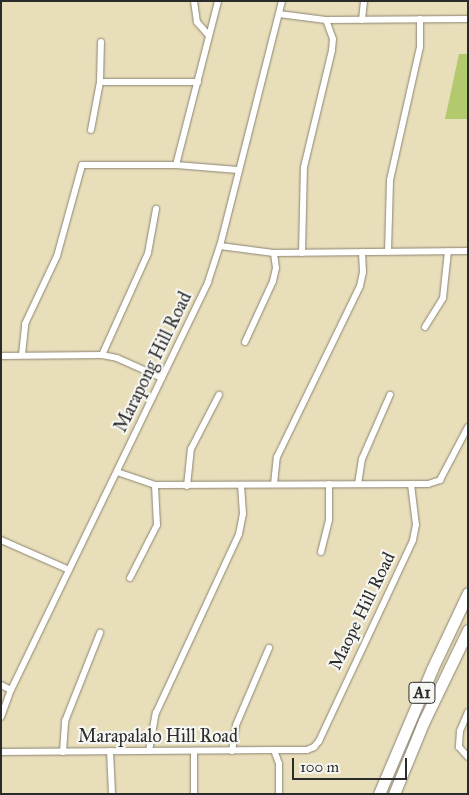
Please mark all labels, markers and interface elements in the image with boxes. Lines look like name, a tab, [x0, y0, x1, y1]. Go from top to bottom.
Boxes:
street label: Marapong Hill Road	[110, 288, 196, 436]
street label: Maope Hill Road	[324, 549, 400, 673]
road number: A1	[408, 680, 436, 706]
street label: Marapalalo Hill Road	[78, 725, 238, 747]
scale bar	[294, 748, 409, 780]
text: 100 m	[300, 758, 339, 776]

